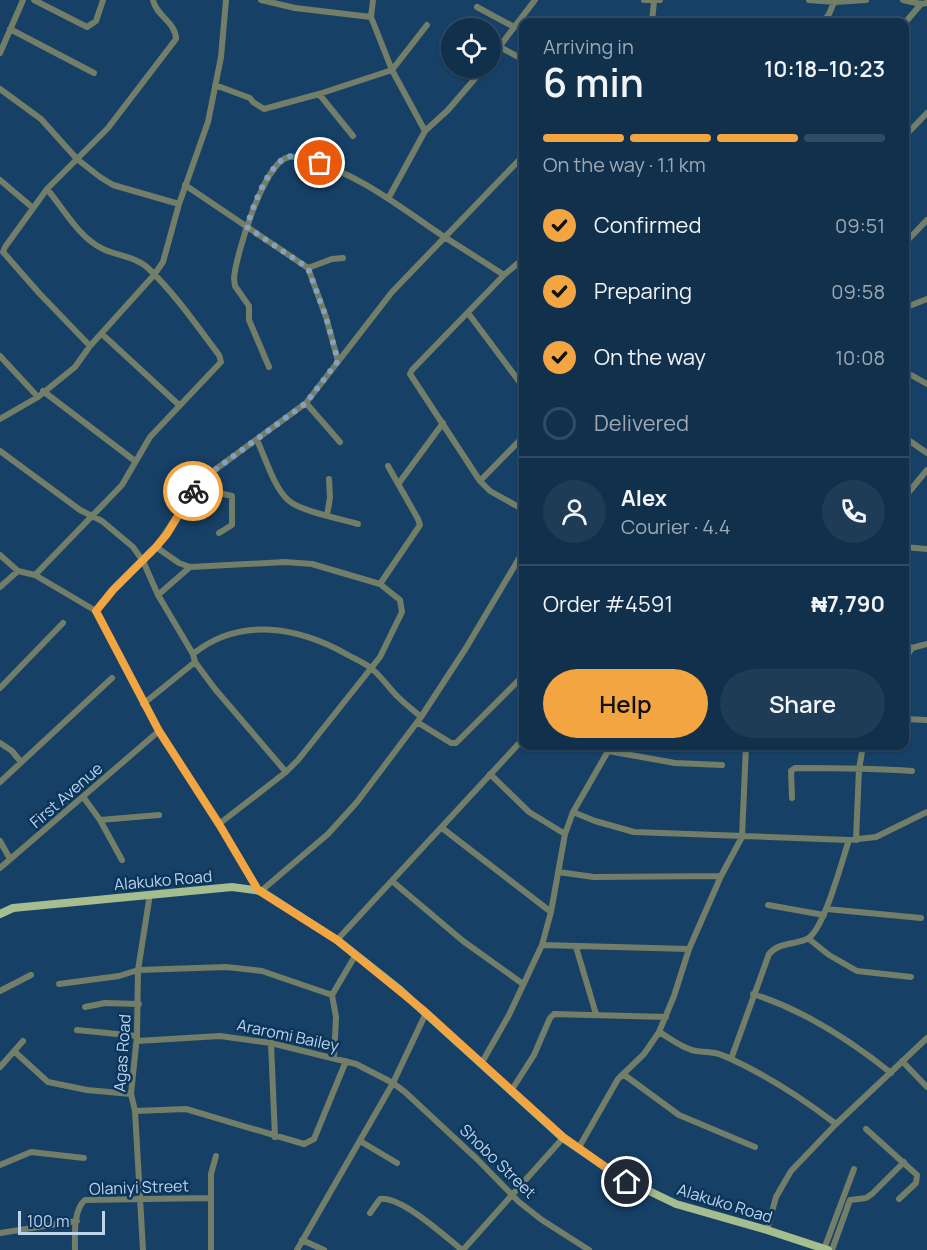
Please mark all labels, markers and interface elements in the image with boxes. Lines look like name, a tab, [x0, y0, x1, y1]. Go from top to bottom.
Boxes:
map controls	[441, 18, 501, 78]
button: locate	[441, 18, 501, 78]
text: Arriving in	[543, 33, 634, 60]
text: 10:18–10:23	[764, 54, 885, 84]
text: 6 min	[543, 55, 644, 109]
pin	[294, 137, 345, 188]
icon: bag	[303, 146, 336, 179]
text: On the way · 1.1 km	[543, 151, 706, 178]
icon: check	[543, 209, 576, 242]
text: Confirmed	[594, 210, 702, 240]
text: 09:51	[835, 212, 885, 239]
icon: check	[543, 275, 576, 308]
text: Preparing	[594, 276, 692, 306]
text: 09:58	[831, 278, 885, 305]
icon: check	[543, 341, 576, 374]
text: On the way	[594, 342, 706, 372]
text: 10:08	[835, 344, 885, 371]
text: Delivered	[594, 408, 689, 438]
courier	[163, 461, 223, 521]
icon: bike	[177, 475, 210, 508]
button: person	[543, 480, 606, 543]
button: phone	[822, 480, 885, 543]
text: Alex	[621, 483, 667, 513]
text: Courier · 4.4	[621, 513, 731, 540]
text: Order #4591	[543, 589, 673, 619]
text: ₦7,790	[811, 589, 885, 619]
button: Help	[543, 669, 708, 738]
button: Share	[720, 669, 885, 738]
street label: First Avenue	[25, 757, 107, 833]
street label: Alakuko Road	[113, 865, 213, 895]
street label: Agas Road	[108, 1013, 136, 1093]
street label: Araromi Bailey	[235, 1013, 342, 1057]
street label: Shobo Street	[455, 1119, 541, 1203]
pin	[601, 1156, 652, 1207]
icon: home	[610, 1165, 643, 1198]
street label: Olaniyi Street	[89, 1174, 189, 1200]
street label: Alakuko Road	[675, 1178, 775, 1228]
scale bar	[18, 1208, 105, 1236]
text: 100 m	[27, 1210, 70, 1232]

